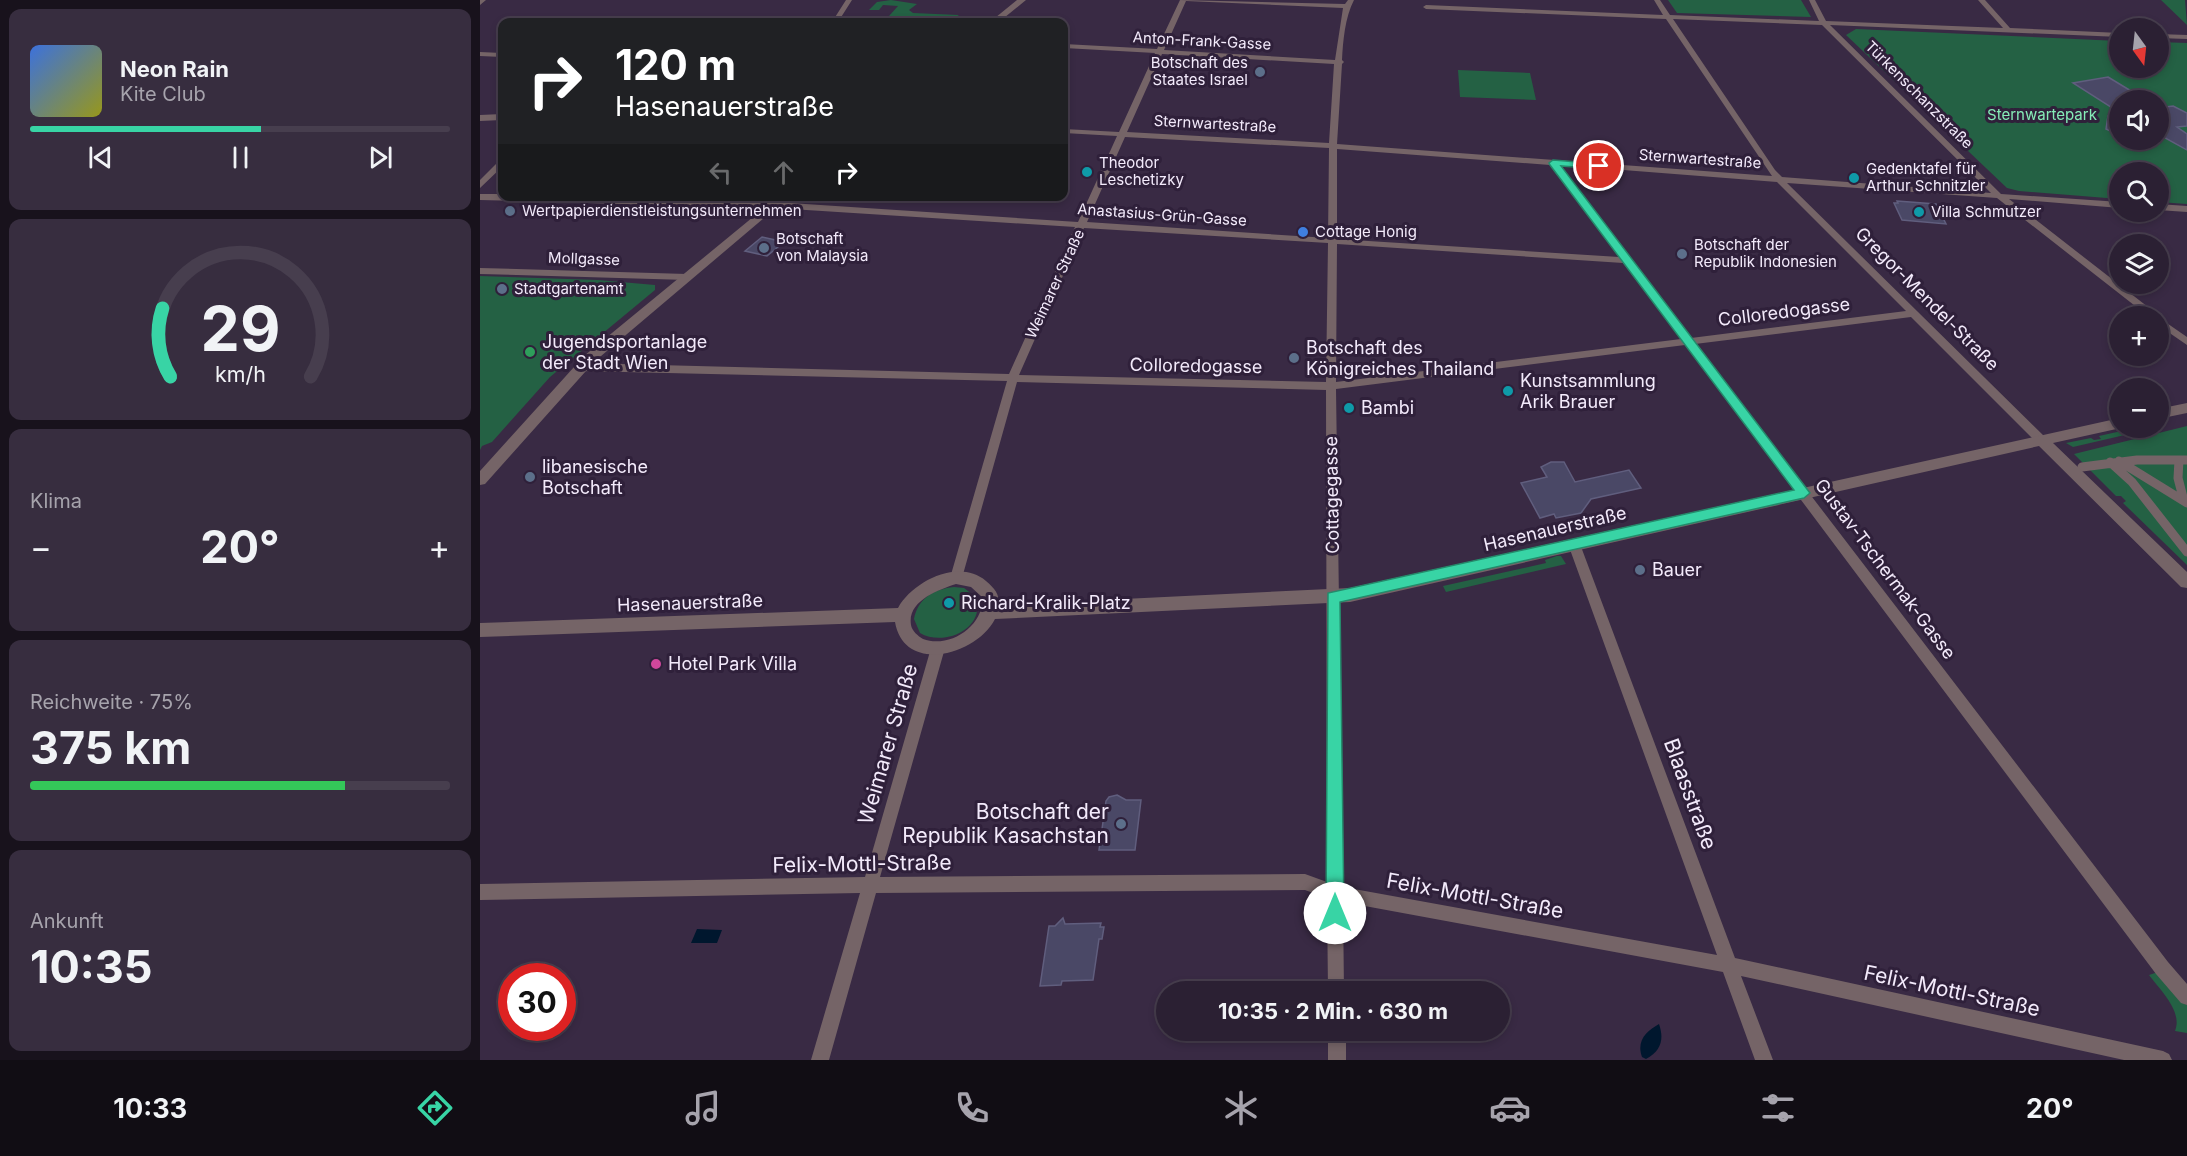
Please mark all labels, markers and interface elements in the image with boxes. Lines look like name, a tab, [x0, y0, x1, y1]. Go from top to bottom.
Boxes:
north arrow	[2109, 18, 2169, 78]
map controls	[2109, 18, 2169, 438]
street label: Anton-Frank-Gasse	[1132, 27, 1272, 54]
street label: Türkenschanzstraße	[1861, 37, 1977, 153]
text: 120 m	[615, 39, 736, 90]
icon: right	[516, 42, 594, 120]
place label: Botschaft des Staates Israel	[1151, 53, 1248, 89]
text: Neon Rain	[120, 56, 229, 82]
marker: Botschaft des Staates Israel	[1253, 65, 1267, 79]
text: Kite Club	[120, 82, 206, 106]
text: Hasenauerstraße	[615, 90, 834, 123]
button: sound	[2109, 90, 2169, 150]
park label: Sternwartepark	[1987, 105, 2098, 124]
street label: Sternwartestraße	[1153, 111, 1277, 136]
pin	[1573, 140, 1624, 191]
icon: previous	[84, 141, 117, 174]
icon: pause	[224, 141, 257, 174]
icon: next	[364, 141, 397, 174]
street label: Sternwartestraße	[1638, 145, 1762, 172]
icon: arrive	[1582, 149, 1615, 182]
place label: Theodor Leschetizky	[1099, 153, 1184, 189]
icon: left	[704, 156, 737, 189]
icon: ahead	[767, 156, 800, 189]
icon: right	[830, 156, 863, 189]
place label: Gedenktafel für Arthur Schnitzler	[1866, 159, 1986, 195]
button: search	[2109, 162, 2169, 222]
marker: Theodor Leschetizky	[1080, 165, 1094, 179]
marker: Gedenktafel für Arthur Schnitzler	[1847, 171, 1861, 185]
street label: Anastasius-Grün-Gasse	[1077, 199, 1247, 230]
place label: Wertpapierdienstleistungsunternehmen	[522, 201, 802, 220]
place label: Villa Schmutzer	[1931, 202, 2042, 221]
marker: Wertpapierdienstleistungsunternehmen	[503, 204, 517, 218]
marker: Villa Schmutzer	[1912, 205, 1926, 219]
place label: Cottage Honig	[1315, 222, 1417, 241]
street label: Gregor-Mendel-Straße	[1851, 223, 2003, 375]
marker: Cottage Honig	[1296, 225, 1310, 239]
street label: Weimarer Straße	[1021, 226, 1088, 342]
place label: Botschaft von Malaysia	[776, 229, 868, 265]
button: layers	[2109, 234, 2169, 294]
place label: Botschaft der Republik Indonesien	[1694, 235, 1837, 271]
marker: Botschaft von Malaysia	[757, 241, 771, 255]
marker: Botschaft der Republik Indonesien	[1675, 247, 1689, 261]
street label: Mollgasse	[548, 248, 620, 269]
place label: Stadtgartenamt	[514, 279, 624, 298]
marker: Stadtgartenamt	[495, 282, 509, 296]
text: 29	[200, 291, 280, 366]
street label: Colloredogasse	[1717, 293, 1851, 330]
button: +	[2109, 306, 2169, 366]
place label: Jugendsportanlage der Stadt Wien	[542, 331, 707, 373]
place label: Botschaft des Königreiches Thailand	[1306, 337, 1494, 379]
marker: Jugendsportanlage der Stadt Wien	[523, 345, 537, 359]
marker: Botschaft des Königreiches Thailand	[1287, 351, 1301, 365]
street label: Colloredogasse	[1129, 354, 1263, 377]
text: km/h	[215, 361, 265, 387]
place label: Kunstsammlung Arik Brauer	[1520, 370, 1656, 412]
button: −	[2109, 378, 2169, 438]
marker: Kunstsammlung Arik Brauer	[1501, 384, 1515, 398]
place label: Bambi	[1361, 397, 1414, 418]
marker: Bambi	[1342, 401, 1356, 415]
street label: Cottagegasse	[1320, 436, 1343, 554]
place label: libanesische Botschaft	[542, 456, 648, 498]
marker: libanesische Botschaft	[523, 470, 537, 484]
street label: Gustav-Tschermak-Gasse	[1811, 474, 1960, 663]
text: Klima	[30, 489, 82, 513]
street label: Hasenauerstraße	[1481, 502, 1628, 555]
text: 20°	[200, 519, 280, 574]
text: −	[30, 527, 52, 567]
text: +	[428, 527, 450, 567]
place label: Bauer	[1652, 559, 1702, 580]
marker: Bauer	[1633, 563, 1647, 577]
street label: Hasenauerstraße	[617, 589, 763, 616]
place label: Richard-Kralik-Platz	[961, 592, 1131, 613]
marker: Richard-Kralik-Platz	[942, 596, 956, 610]
place label: Hotel Park Villa	[668, 653, 797, 674]
marker: Hotel Park Villa	[649, 657, 663, 671]
street label: Weimarer Straße	[853, 661, 922, 827]
text: Reichweite · 75%	[30, 690, 193, 714]
text: 375 km	[30, 720, 191, 775]
street label: Blaasstraße	[1659, 735, 1722, 853]
place label: Botschaft der Republik Kasachstan	[902, 799, 1109, 848]
marker: Botschaft der Republik Kasachstan	[1114, 817, 1128, 831]
street label: Felix-Mottl-Straße	[772, 849, 952, 878]
street label: Felix-Mottl-Straße	[1385, 868, 1566, 923]
position arrow	[1303, 881, 1367, 945]
text: Ankunft	[30, 909, 104, 933]
text: 10:35	[30, 939, 153, 994]
street label: Felix-Mottl-Straße	[1862, 960, 2042, 1021]
speed limit sign: 30	[498, 963, 576, 1041]
text: 10:35 · 2 Min. · 630 m	[1218, 998, 1448, 1024]
icon: directions	[414, 1087, 456, 1129]
icon: music	[682, 1087, 724, 1129]
icon: phone	[951, 1087, 993, 1129]
icon: climate	[1220, 1087, 1262, 1129]
icon: car	[1489, 1087, 1531, 1129]
icon: filters	[1757, 1087, 1799, 1129]
text: 10:33	[113, 1092, 187, 1125]
text: 20°	[2026, 1092, 2074, 1125]

